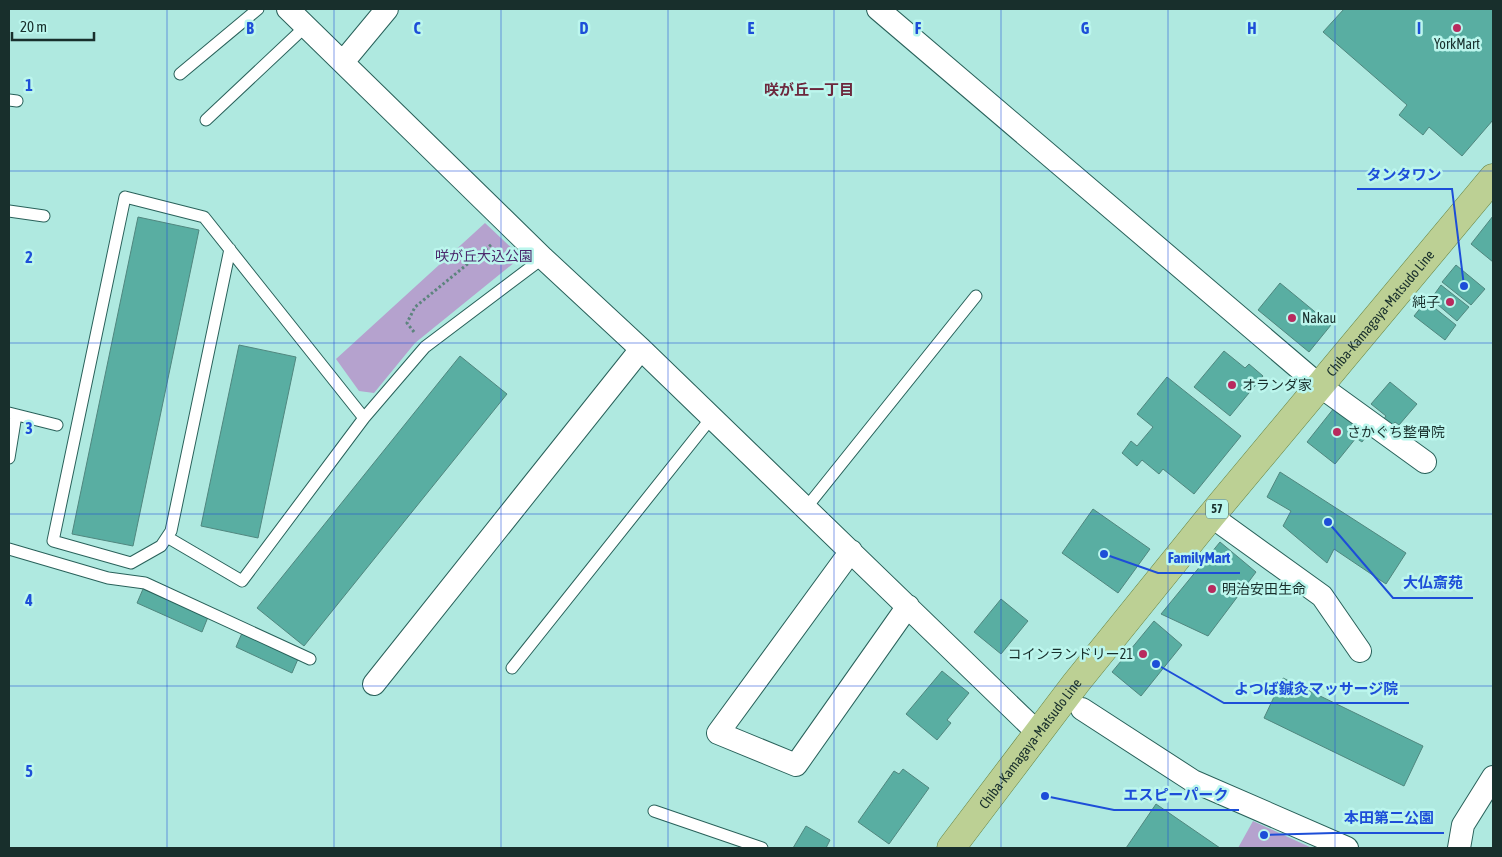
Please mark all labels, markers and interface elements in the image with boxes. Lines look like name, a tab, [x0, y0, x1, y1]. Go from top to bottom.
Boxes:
scale bar	[12, 10, 95, 42]
text: 20 m	[20, 18, 47, 35]
text: B	[246, 19, 254, 37]
text: C	[413, 19, 421, 37]
text: D	[580, 19, 589, 37]
text: E	[748, 19, 755, 37]
text: F	[915, 19, 922, 37]
text: G	[1081, 19, 1090, 37]
text: H	[1247, 19, 1257, 37]
text: I	[1417, 19, 1421, 37]
marker: YorkMart	[1451, 22, 1463, 34]
place label: YorkMart	[1434, 36, 1480, 52]
text: 1	[25, 76, 33, 94]
district label: 咲が丘一丁目	[764, 81, 854, 98]
callout: タンタワン	[1357, 159, 1452, 189]
text: タンタワン	[1366, 166, 1442, 183]
street label: Chiba-Kamagaya-Matsudo Line	[1323, 247, 1437, 379]
text: 2	[25, 248, 33, 266]
park label: 咲が丘大込公園	[435, 248, 533, 264]
place label: 純子	[1412, 294, 1440, 310]
marker: 純子	[1444, 296, 1456, 308]
place label: Nakau	[1302, 310, 1336, 326]
marker: Nakau	[1286, 312, 1298, 324]
place label: オランダ家	[1242, 377, 1312, 393]
marker: オランダ家	[1226, 379, 1238, 391]
text: 3	[25, 419, 33, 437]
place label: さかぐち整骨院	[1347, 424, 1445, 440]
marker: さかぐち整骨院	[1331, 426, 1343, 438]
road number: 57	[1206, 499, 1228, 518]
callout: FamilyMart	[1158, 543, 1240, 573]
text: FamilyMart	[1168, 549, 1231, 566]
callout: 大仏斎苑	[1393, 568, 1473, 598]
text: 大仏斎苑	[1403, 574, 1463, 591]
place label: 明治安田生命	[1222, 581, 1306, 597]
marker: 明治安田生命	[1206, 583, 1218, 595]
text: 4	[24, 591, 33, 609]
place label: コインランドリー21	[1008, 646, 1133, 662]
marker: コインランドリー21	[1137, 648, 1149, 660]
callout: よつば鍼灸マッサージ院	[1224, 673, 1409, 703]
street label: Chiba-Kamagaya-Matsudo Line	[976, 675, 1085, 812]
text: よつば鍼灸マッサージ院	[1234, 680, 1398, 697]
text: 5	[25, 762, 33, 780]
callout: エスピーパーク	[1114, 780, 1239, 810]
text: エスピーパーク	[1124, 786, 1228, 803]
callout: 本田第二公園	[1334, 803, 1444, 833]
text: 本田第二公園	[1344, 809, 1434, 826]

